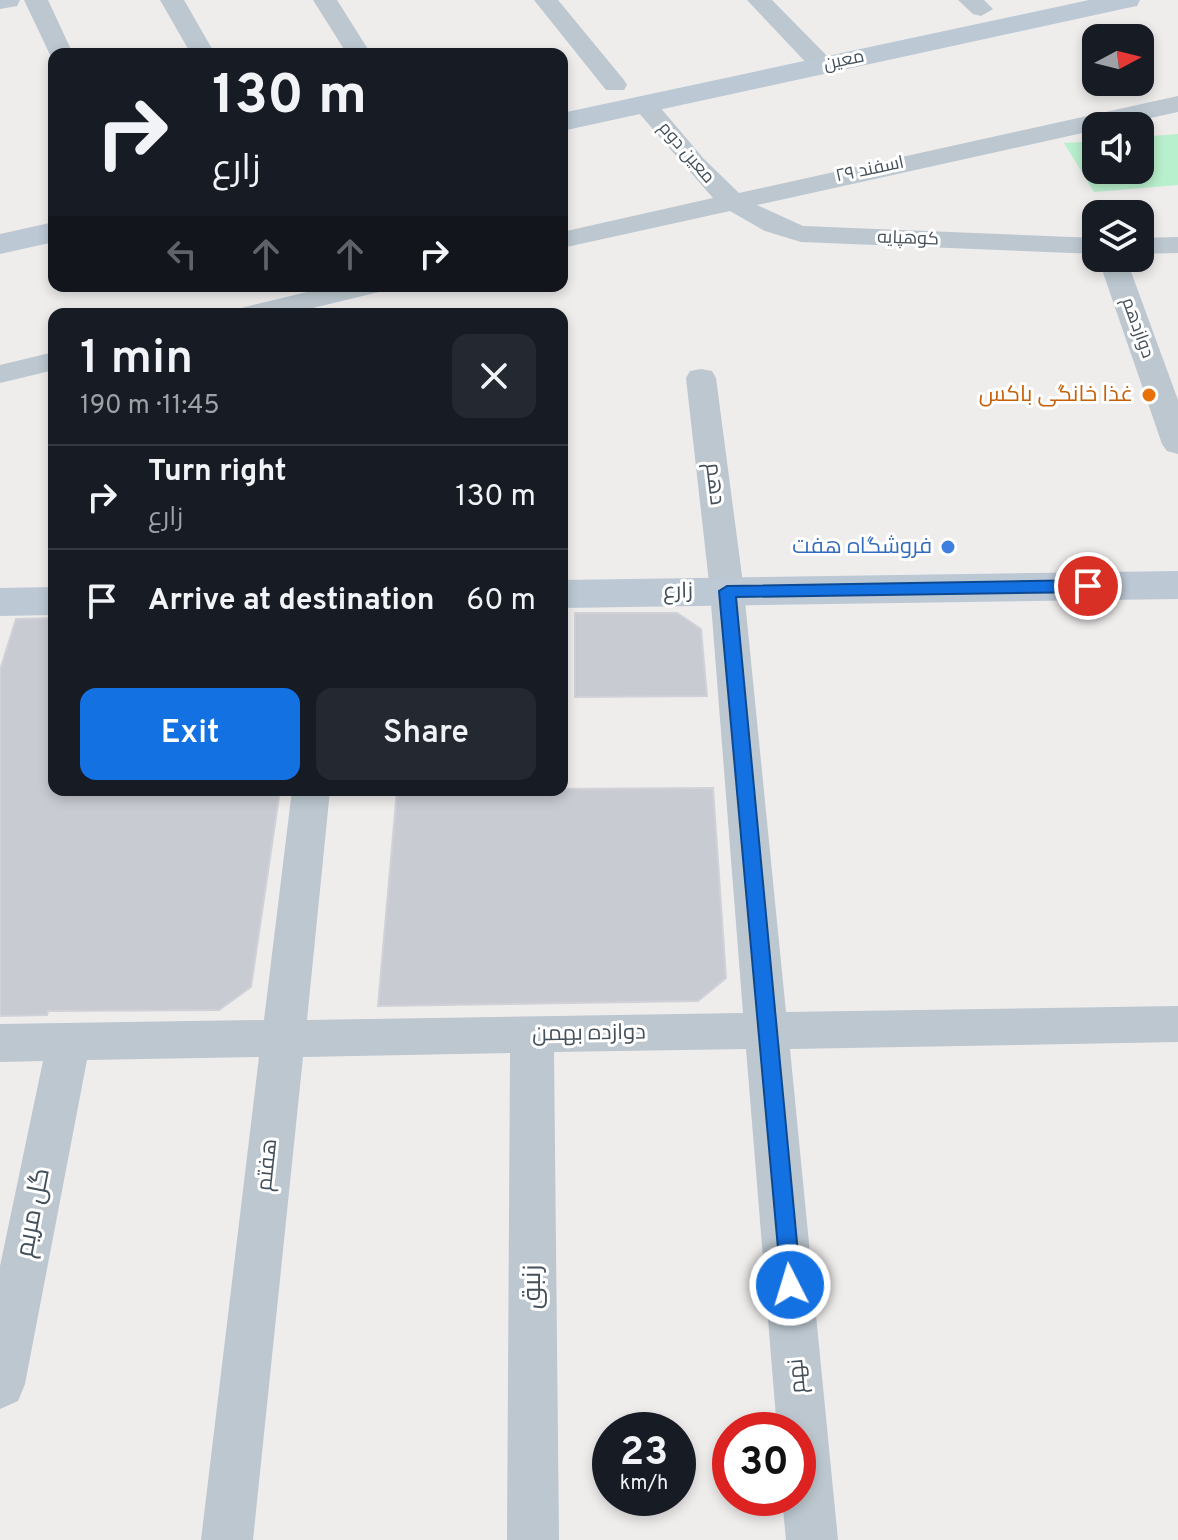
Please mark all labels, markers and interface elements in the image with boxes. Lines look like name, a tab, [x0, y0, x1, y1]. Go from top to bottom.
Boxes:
north arrow	[1082, 24, 1154, 96]
map controls	[1082, 24, 1154, 272]
street label: معین	[822, 46, 866, 76]
text: 130 m	[212, 63, 367, 133]
icon: right	[80, 80, 184, 184]
button: sound	[1082, 112, 1154, 184]
street label: معین دوم	[653, 117, 719, 189]
text: زارع	[212, 147, 261, 193]
street label: ۲۹ اسفند	[834, 152, 906, 188]
button: layers	[1082, 200, 1154, 272]
street label: کوهپایه	[877, 226, 939, 252]
icon: left	[160, 232, 204, 276]
icon: ahead	[244, 232, 288, 276]
icon: ahead	[328, 232, 372, 276]
icon: right	[412, 232, 456, 276]
street label: دوازدهم	[1115, 294, 1159, 362]
text: 1 min	[80, 330, 193, 390]
button: close	[452, 334, 536, 418]
place label: غذا خانگی باکس	[979, 382, 1133, 409]
marker: غذا خانگی باکس	[1140, 386, 1158, 404]
text: 190 m · 11:45	[80, 390, 220, 423]
text: Turn right	[148, 454, 286, 491]
street label: دهم	[698, 461, 730, 507]
icon: right	[80, 475, 124, 519]
text: 130 m	[455, 479, 536, 516]
text: زارع	[148, 502, 183, 535]
place label: فروشگاه هفت	[792, 534, 932, 561]
marker: فروشگاه هفت	[939, 538, 957, 556]
pin	[1054, 552, 1122, 620]
icon: arrive	[1066, 564, 1110, 608]
street label: زارع	[663, 578, 693, 606]
icon: arrive	[80, 579, 124, 623]
text: Arrive at destination	[148, 583, 434, 620]
text: 60 m	[466, 583, 536, 620]
button: Exit	[80, 688, 300, 780]
button: Share	[316, 688, 536, 780]
street label: دوازده بهمن	[532, 1020, 646, 1048]
street label: هفتم	[252, 1137, 284, 1193]
street label: گل مریم	[9, 1165, 59, 1261]
position arrow	[748, 1243, 832, 1327]
street label: زنبق	[517, 1265, 550, 1309]
street label: نهم	[783, 1357, 813, 1395]
speed limit sign: 30	[712, 1412, 816, 1516]
text: 23	[620, 1429, 668, 1479]
text: km/h	[620, 1471, 668, 1497]

